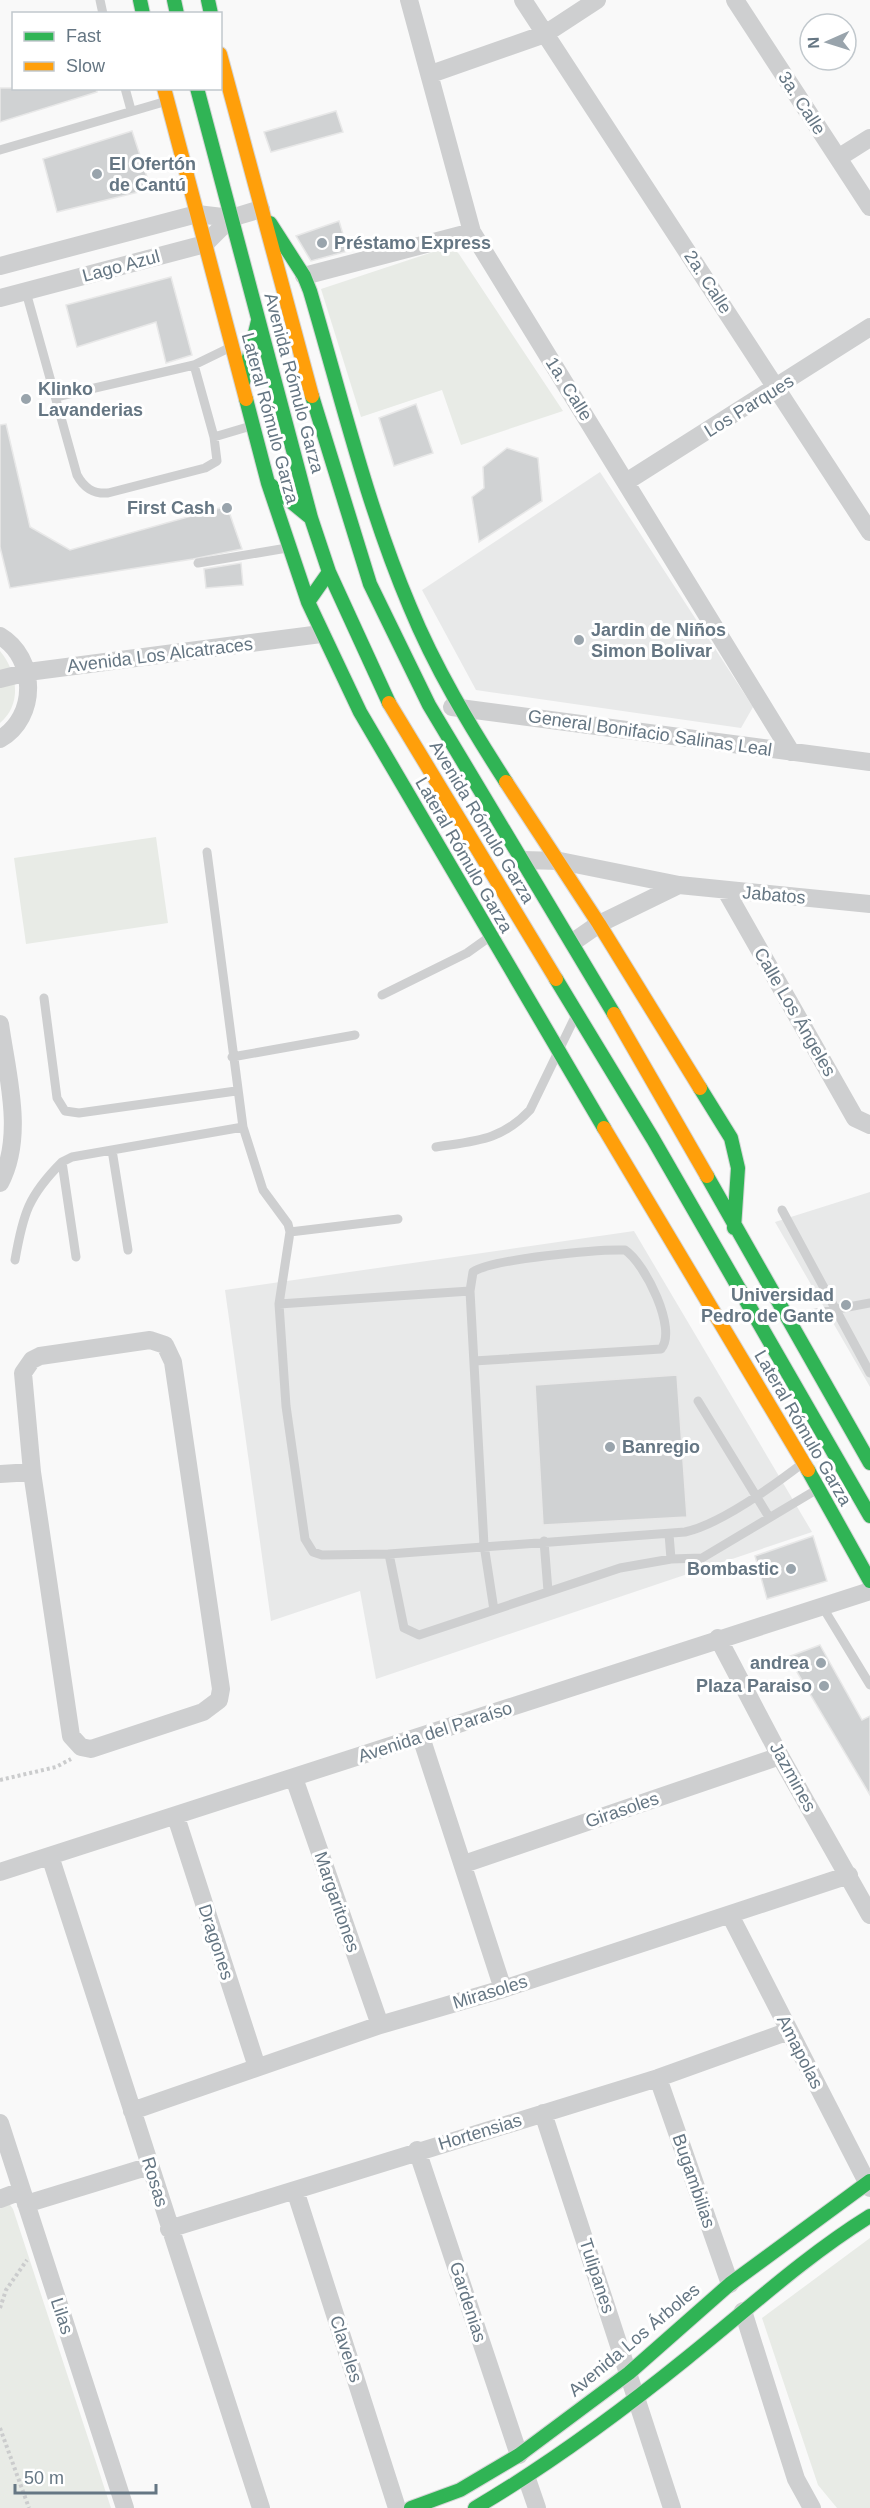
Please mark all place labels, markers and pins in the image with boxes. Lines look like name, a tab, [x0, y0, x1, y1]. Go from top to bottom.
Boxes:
place label: El Ofertón de Cantú	[109, 154, 196, 195]
marker: El Ofertón de Cantú	[90, 167, 104, 181]
place label: Préstamo Express	[334, 233, 491, 253]
marker: Préstamo Express	[315, 236, 329, 250]
place label: Klinko Lavanderias	[38, 379, 143, 420]
marker: Klinko Lavanderias	[19, 392, 33, 406]
place label: First Cash	[127, 498, 215, 518]
marker: First Cash	[220, 501, 234, 515]
place label: Jardin de Niños Simon Bolivar	[591, 620, 726, 661]
marker: Jardin de Niños Simon Bolivar	[572, 633, 586, 647]
place label: Universidad Pedro de Gante	[701, 1285, 834, 1326]
marker: Universidad Pedro de Gante	[839, 1298, 853, 1312]
place label: Banregio	[622, 1437, 700, 1457]
marker: Banregio	[603, 1440, 617, 1454]
place label: Bombastic	[687, 1559, 779, 1579]
marker: Bombastic	[784, 1562, 798, 1576]
place label: andrea	[750, 1653, 810, 1673]
marker: andrea	[814, 1656, 828, 1670]
place label: Plaza Paraiso	[696, 1676, 812, 1696]
marker: Plaza Paraiso	[817, 1679, 831, 1693]

